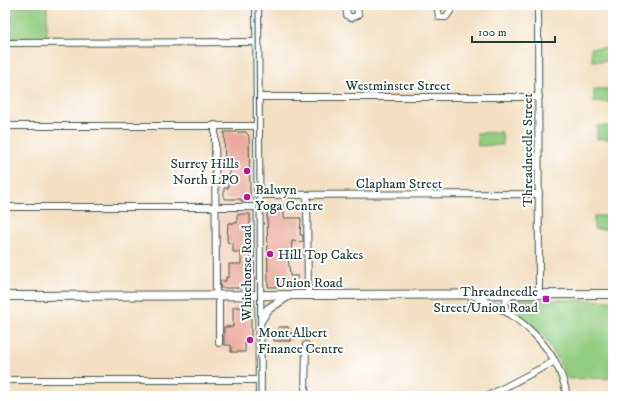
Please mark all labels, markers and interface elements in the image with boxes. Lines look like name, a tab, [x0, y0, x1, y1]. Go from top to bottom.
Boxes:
scale bar	[472, 18, 555, 44]
text: 100 m	[478, 25, 507, 40]
street label: Westminster Street	[345, 77, 451, 95]
street label: Threadneedle Street	[519, 93, 537, 207]
place label: Surrey Hills North LPO	[171, 155, 239, 189]
marker: Surrey Hills North LPO	[242, 166, 252, 176]
street label: Clapham Street	[356, 175, 443, 193]
place label: Balwyn Yoga Centre	[255, 181, 324, 215]
marker: Balwyn Yoga Centre	[242, 192, 252, 202]
street label: Whitehorse Road	[238, 225, 256, 322]
place label: Hill Top Cakes	[278, 246, 364, 264]
marker: Hill Top Cakes	[265, 249, 275, 259]
street label: Union Road	[275, 274, 343, 292]
place label: Threadneedle Street/Union Road	[434, 283, 538, 317]
marker: Threadneedle Street/Union Road	[541, 294, 551, 304]
place label: Mont Albert Finance Centre	[258, 324, 344, 358]
marker: Mont Albert Finance Centre	[245, 335, 255, 345]

